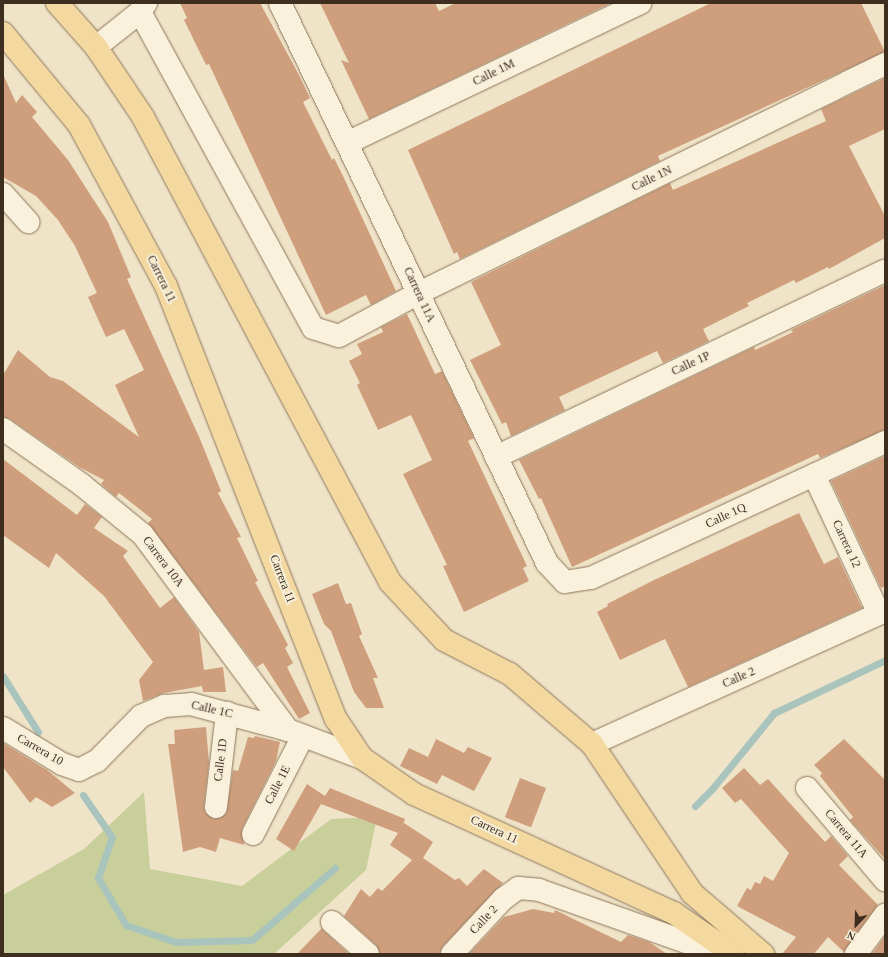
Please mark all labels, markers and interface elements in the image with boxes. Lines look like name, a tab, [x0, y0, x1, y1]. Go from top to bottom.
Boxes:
street label: Calle 1M	[471, 57, 517, 89]
street label: Calle 1N	[630, 163, 674, 195]
street label: Carrera 11	[143, 253, 179, 305]
street label: Carrera 11A	[400, 265, 438, 325]
street label: Calle 1P	[669, 349, 713, 379]
street label: Calle 1Q	[703, 500, 749, 532]
street label: Carrera 12	[829, 518, 863, 570]
street label: Carrera 10A	[139, 534, 187, 590]
street label: Carrera 11	[266, 553, 298, 605]
street label: Calle 2	[720, 664, 758, 692]
street label: Calle 1C	[190, 698, 234, 722]
street label: Carrera 10	[14, 731, 66, 769]
street label: Calle 1D	[211, 738, 231, 782]
street label: Calle 1E	[262, 763, 294, 807]
street label: Carrera 11A	[821, 807, 871, 861]
street label: Carrera 11	[468, 813, 520, 847]
street label: Calle 2	[467, 903, 501, 937]
north arrow	[836, 905, 876, 945]
text: N	[845, 929, 857, 943]

